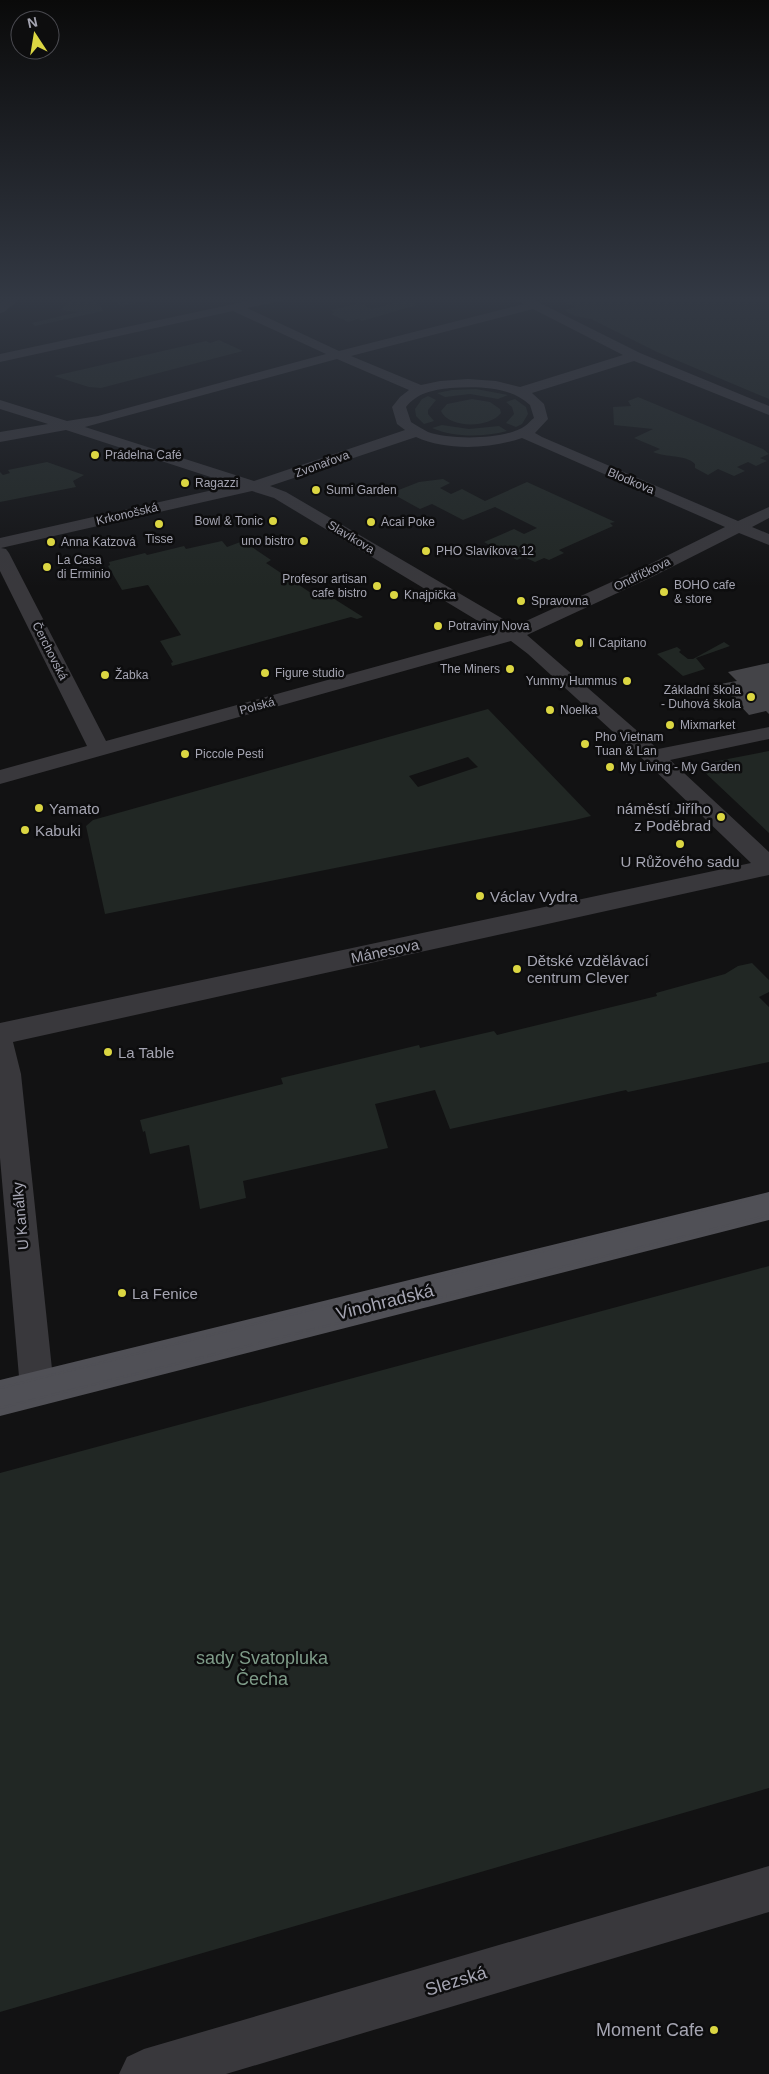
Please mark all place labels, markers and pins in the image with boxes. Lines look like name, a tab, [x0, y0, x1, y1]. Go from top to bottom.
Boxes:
place label: Prádelna Café	[105, 448, 182, 462]
marker: Prádelna Café	[89, 449, 101, 461]
place label: Ragazzi	[195, 476, 238, 490]
marker: Ragazzi	[179, 477, 191, 489]
place label: Sumi Garden	[326, 483, 397, 497]
marker: Sumi Garden	[310, 484, 322, 496]
place label: Bowl & Tonic	[195, 514, 263, 528]
marker: Bowl & Tonic	[267, 515, 279, 527]
place label: Acai Poke	[381, 515, 435, 529]
marker: Acai Poke	[365, 516, 377, 528]
marker: Tisse	[153, 518, 165, 530]
place label: Tisse	[145, 532, 173, 546]
place label: uno bistro	[241, 534, 294, 548]
place label: Anna Katzová	[61, 535, 136, 549]
marker: uno bistro	[298, 535, 310, 547]
marker: Anna Katzová	[45, 536, 57, 548]
place label: PHO Slavíkova 12	[436, 544, 534, 558]
marker: PHO Slavíkova 12	[420, 545, 432, 557]
place label: La Casa di Erminio	[57, 553, 111, 581]
marker: La Casa di Erminio	[41, 561, 53, 573]
place label: Profesor artisan cafe bistro	[282, 572, 367, 600]
place label: BOHO cafe & store	[674, 578, 736, 606]
marker: Profesor artisan cafe bistro	[371, 580, 383, 592]
marker: BOHO cafe & store	[658, 586, 670, 598]
place label: Knajpička	[404, 588, 456, 602]
marker: Knajpička	[388, 589, 400, 601]
place label: Spravovna	[531, 594, 589, 608]
marker: Spravovna	[515, 595, 527, 607]
place label: Potraviny Nova	[448, 619, 530, 633]
marker: Potraviny Nova	[432, 620, 444, 632]
place label: Il Capitano	[589, 636, 647, 650]
marker: Il Capitano	[573, 637, 585, 649]
place label: The Miners	[440, 662, 500, 676]
marker: The Miners	[504, 663, 516, 675]
place label: Figure studio	[275, 666, 345, 680]
place label: Žabka	[115, 667, 149, 682]
marker: Figure studio	[259, 667, 271, 679]
marker: Žabka	[99, 669, 111, 681]
place label: Yummy Hummus	[526, 674, 617, 688]
marker: Yummy Hummus	[621, 675, 633, 687]
place label: Základní škola - Duhová škola	[661, 683, 741, 711]
marker: Základní škola - Duhová škola	[745, 691, 757, 703]
place label: Noelka	[560, 703, 598, 717]
marker: Noelka	[544, 704, 556, 716]
place label: Mixmarket	[680, 718, 736, 732]
marker: Mixmarket	[664, 719, 676, 731]
place label: Pho Vietnam Tuan & Lan	[595, 730, 664, 758]
marker: Pho Vietnam Tuan & Lan	[579, 738, 591, 750]
place label: Piccole Pesti	[195, 747, 264, 761]
marker: Piccole Pesti	[179, 748, 191, 760]
place label: My Living - My Garden	[620, 760, 741, 774]
marker: My Living - My Garden	[604, 761, 616, 773]
place label: Yamato	[49, 800, 100, 817]
place label: náměstí Jiřího z Poděbrad	[617, 800, 711, 834]
marker: Yamato	[33, 802, 45, 814]
marker: náměstí Jiřího z Poděbrad	[715, 811, 727, 823]
place label: Kabuki	[35, 822, 81, 839]
marker: Kabuki	[19, 824, 31, 836]
marker: U Růžového sadu	[674, 838, 686, 850]
place label: U Růžového sadu	[620, 853, 740, 870]
place label: Václav Vydra	[490, 888, 578, 905]
marker: Václav Vydra	[474, 890, 486, 902]
place label: Dětské vzdělávací centrum Clever	[527, 952, 650, 986]
marker: Dětské vzdělávací centrum Clever	[511, 963, 523, 975]
place label: La Table	[118, 1044, 174, 1061]
marker: La Table	[102, 1046, 114, 1058]
place label: La Fenice	[132, 1285, 198, 1302]
marker: La Fenice	[116, 1287, 128, 1299]
place label: Moment Cafe	[596, 2020, 704, 2040]
marker: Moment Cafe	[708, 2024, 720, 2036]

